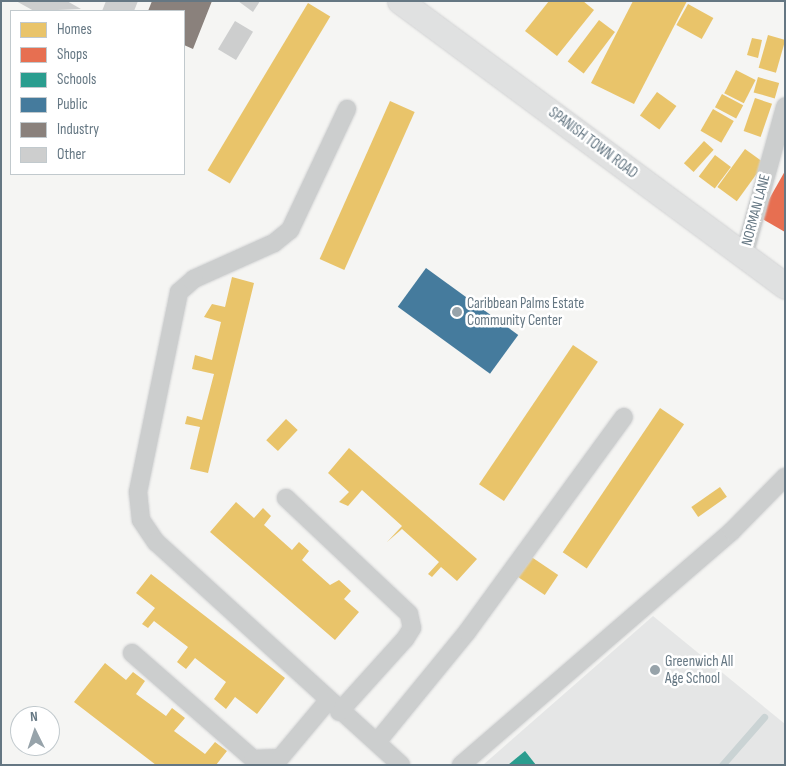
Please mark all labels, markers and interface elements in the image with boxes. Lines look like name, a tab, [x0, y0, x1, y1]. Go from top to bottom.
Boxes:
legend	[10, 10, 185, 175]
text: Homes	[57, 20, 92, 39]
text: Shops	[57, 45, 88, 64]
text: Schools	[57, 70, 96, 89]
text: Public	[57, 95, 88, 114]
street label: SPANISH TOWN ROAD	[545, 104, 641, 182]
text: Industry	[57, 120, 99, 139]
text: Other	[57, 145, 86, 164]
street label: NORMAN LANE	[738, 172, 774, 248]
place label: Caribbean Palms Estate Community Center	[467, 294, 584, 329]
marker: Caribbean Palms Estate Community Center	[451, 306, 463, 318]
place label: Greenwich All Age School	[665, 652, 733, 687]
marker: Greenwich All Age School	[649, 664, 661, 676]
north arrow	[10, 706, 60, 756]
text: N	[30, 708, 38, 725]

